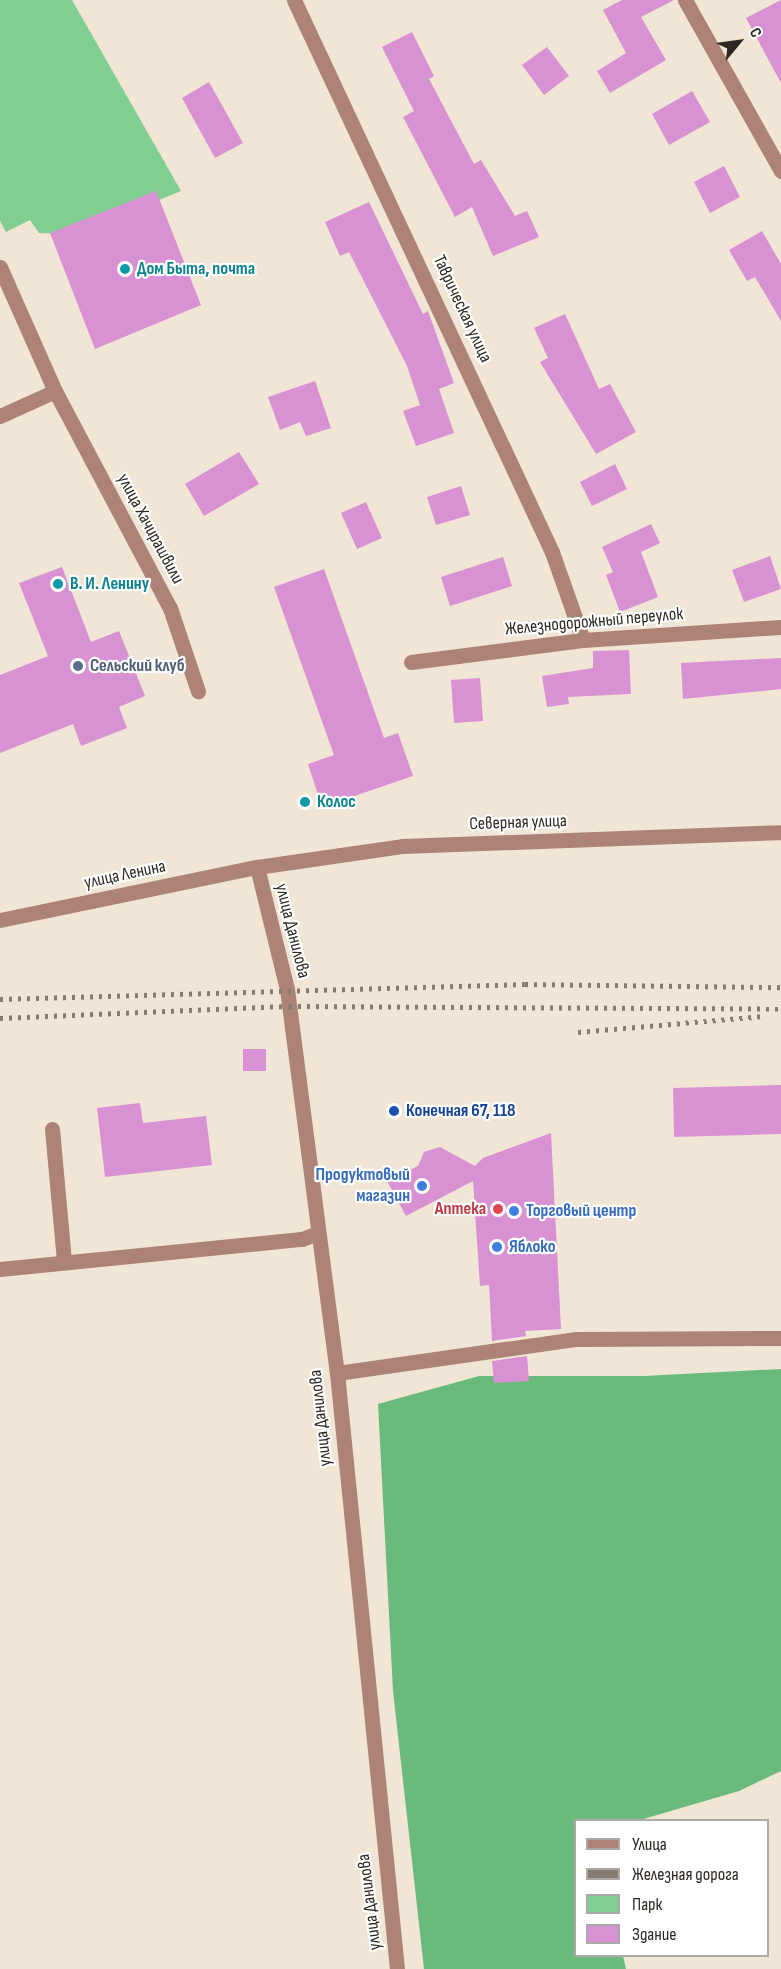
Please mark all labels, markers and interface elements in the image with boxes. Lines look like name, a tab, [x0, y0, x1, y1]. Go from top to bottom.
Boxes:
north arrow	[709, 12, 769, 72]
text: С	[745, 25, 765, 41]
street label: Таврическая улица	[428, 252, 496, 366]
place label: Дом Быта, почта	[137, 258, 255, 280]
marker: Дом Быта, почта	[118, 262, 132, 276]
street label: улица Хачирашвили	[112, 470, 188, 588]
place label: В. И. Ленину	[70, 573, 149, 595]
marker: В. И. Ленину	[51, 577, 65, 591]
street label: Железнодорожный переулок	[504, 603, 684, 641]
place label: Сельский клуб	[90, 655, 185, 677]
marker: Сельский клуб	[71, 659, 85, 673]
place label: Колос	[317, 791, 356, 813]
marker: Колос	[298, 795, 312, 809]
street label: Северная улица	[469, 811, 567, 835]
street label: улица Ленина	[82, 856, 168, 894]
street label: улица Данилова	[270, 881, 314, 981]
place label: Конечная 67, 118	[406, 1100, 516, 1122]
marker: Конечная 67, 118	[387, 1104, 401, 1118]
place label: Продуктовый магазин	[315, 1165, 410, 1208]
marker: Продуктовый магазин	[415, 1179, 429, 1193]
place label: Аптека	[435, 1198, 486, 1220]
place label: Торговый центр	[526, 1200, 636, 1222]
marker: Аптека	[491, 1202, 505, 1216]
marker: Торговый центр	[507, 1204, 521, 1218]
place label: Яблоко	[509, 1236, 556, 1258]
marker: Яблоко	[490, 1240, 504, 1254]
street label: улица Данилова	[305, 1369, 337, 1467]
legend	[574, 1819, 769, 1957]
text: Улица	[632, 1834, 667, 1855]
street label: улица Данилова	[353, 1853, 387, 1951]
text: Железная дорога	[632, 1864, 739, 1885]
text: Парк	[632, 1894, 662, 1915]
text: Здание	[632, 1924, 677, 1945]

